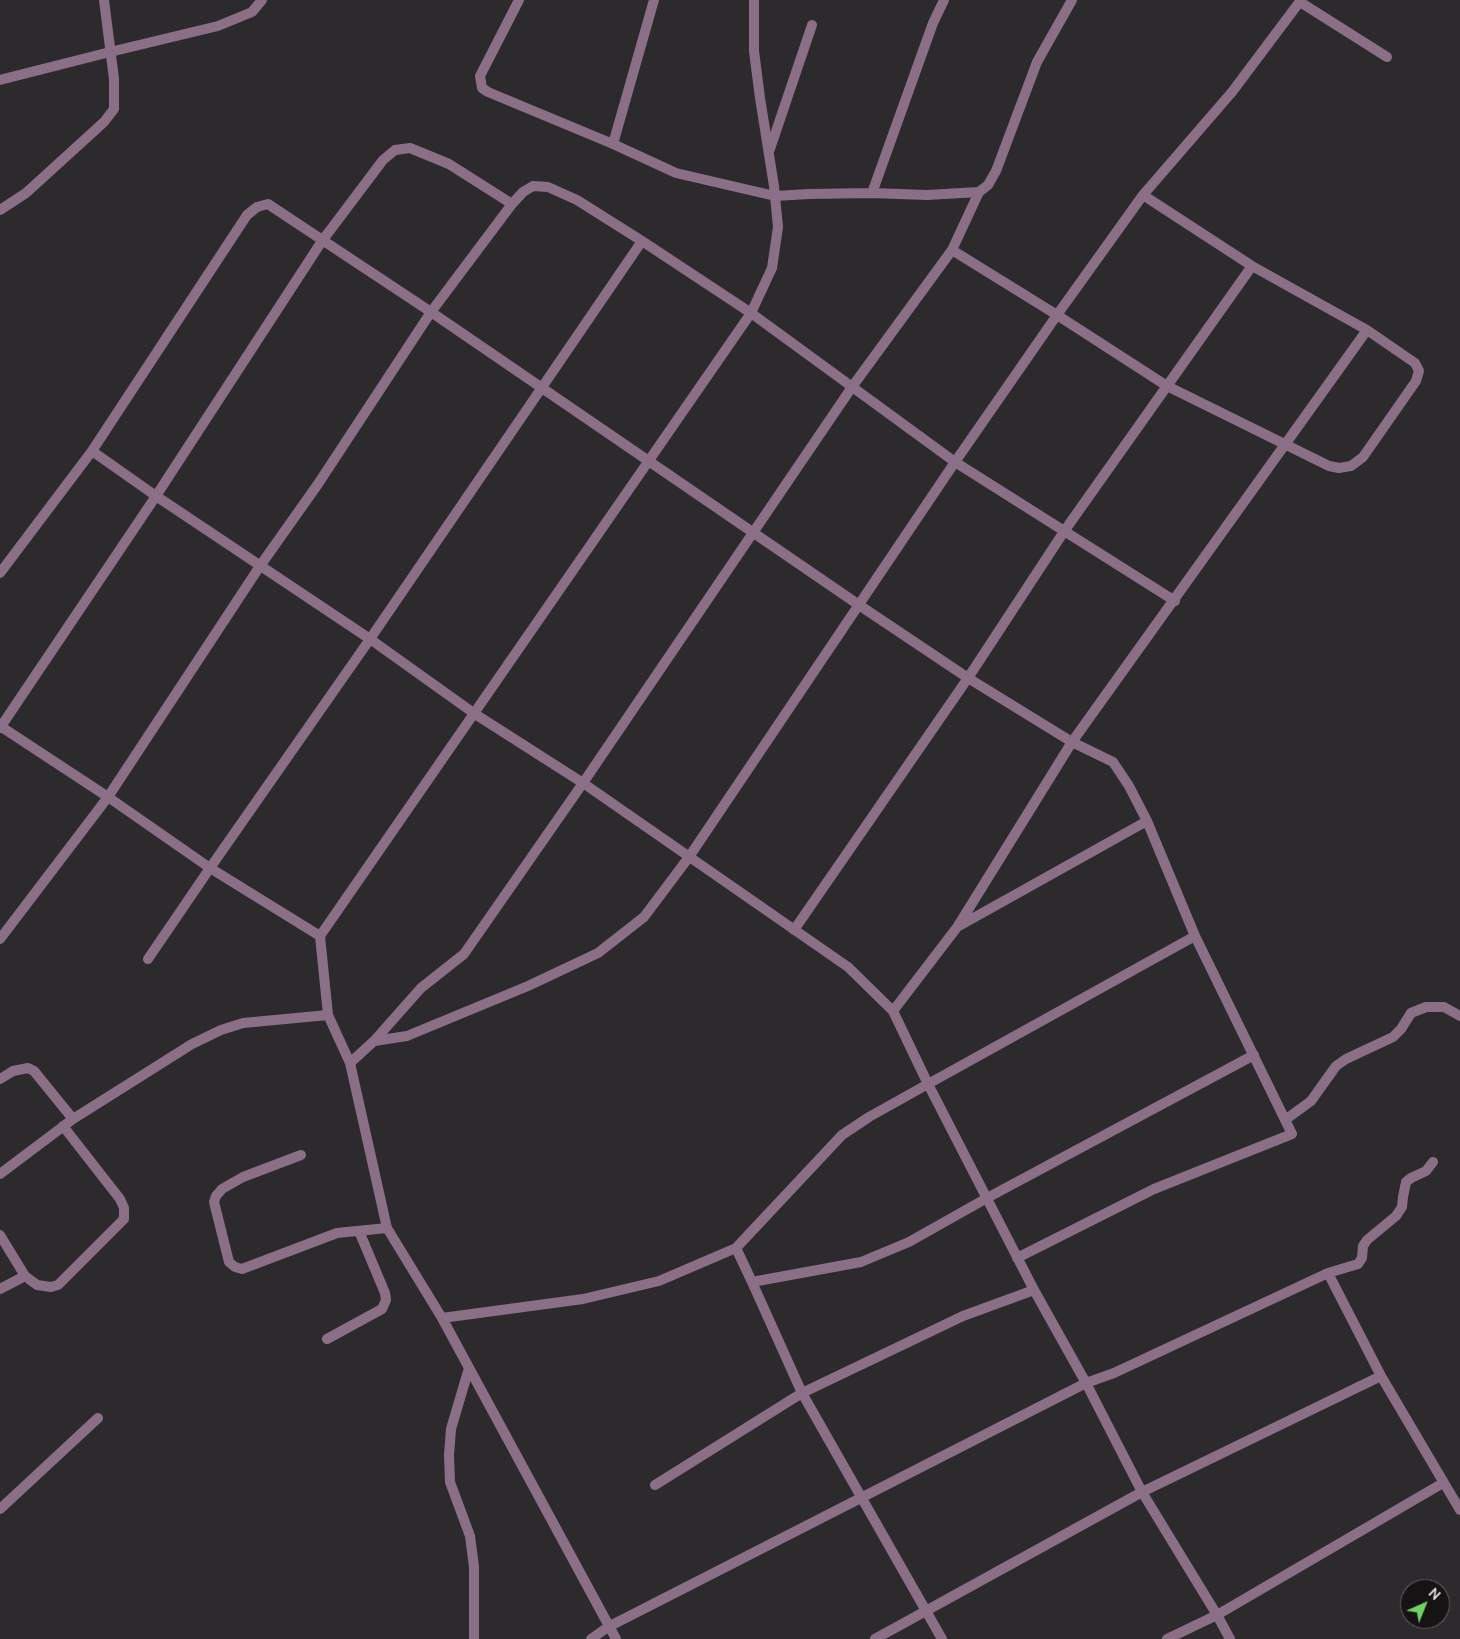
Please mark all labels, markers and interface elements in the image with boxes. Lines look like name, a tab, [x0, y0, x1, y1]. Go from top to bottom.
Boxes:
north arrow	[1400, 1579, 1450, 1629]
text: N	[1425, 1585, 1444, 1603]

